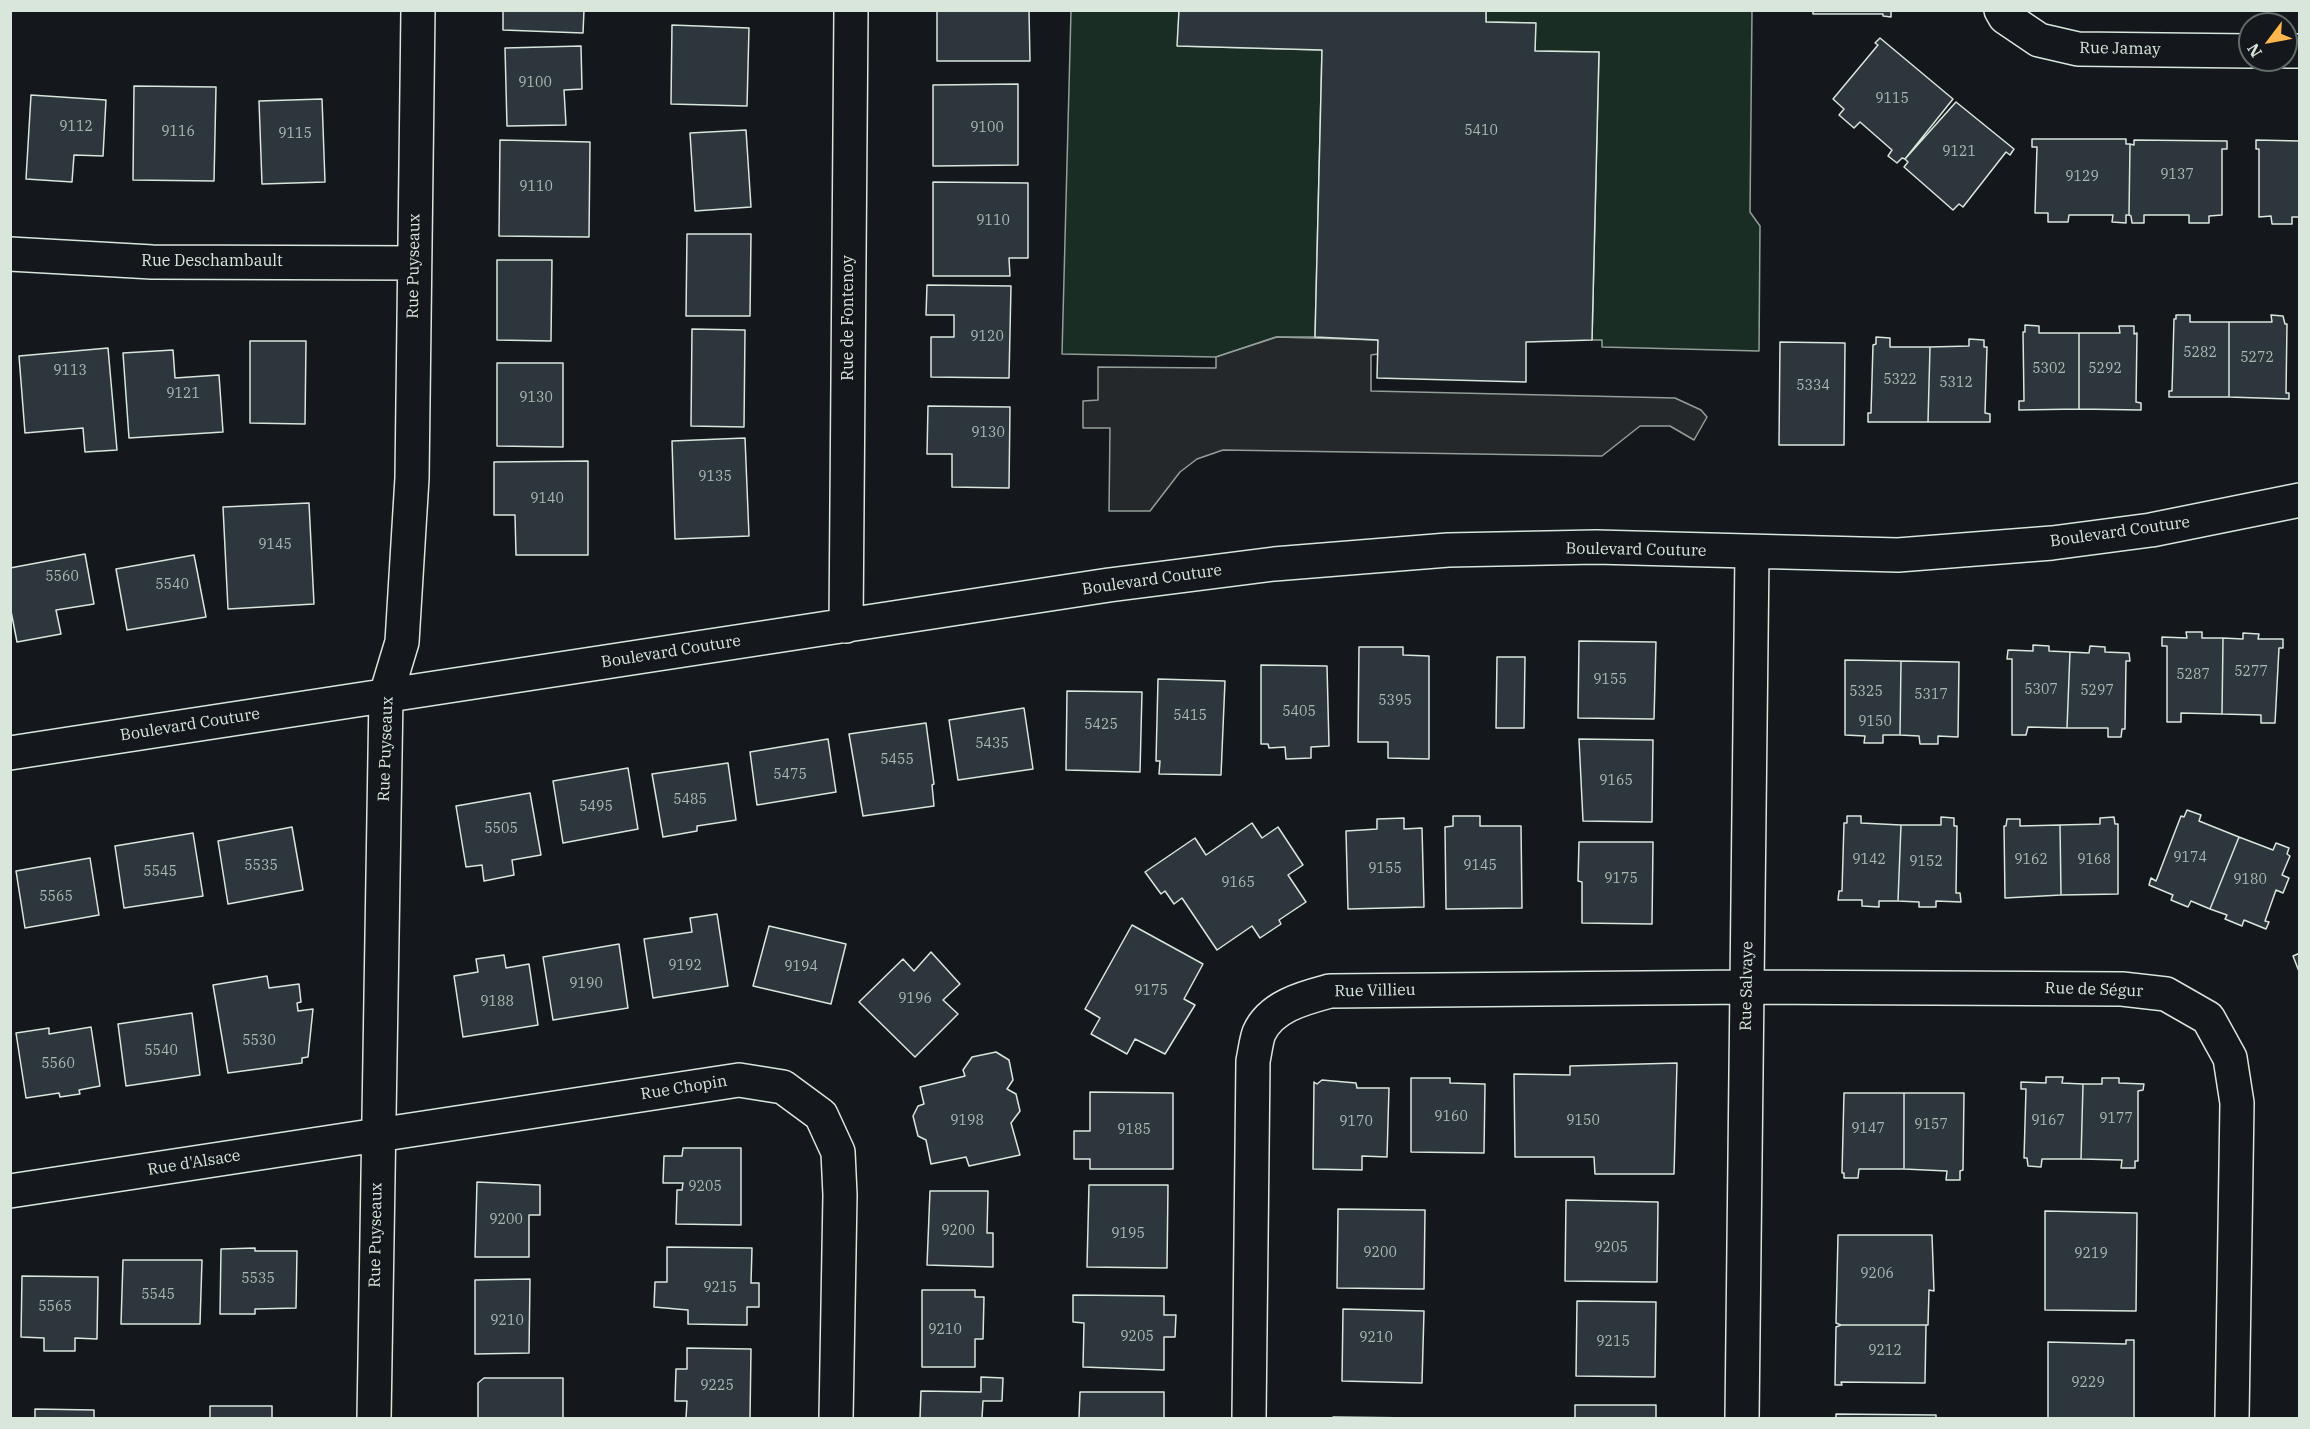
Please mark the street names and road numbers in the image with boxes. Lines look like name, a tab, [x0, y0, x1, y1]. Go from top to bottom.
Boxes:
street label: Rue Jamay	[2079, 39, 2161, 59]
street label: Rue Puyseaux	[403, 213, 425, 319]
street label: Rue Deschambault	[141, 251, 283, 271]
street label: Rue de Fontenoy	[838, 255, 858, 381]
street label: Boulevard Couture	[2049, 513, 2191, 551]
street label: Boulevard Couture	[1565, 539, 1707, 561]
street label: Boulevard Couture	[1081, 561, 1223, 599]
street label: Boulevard Couture	[600, 631, 742, 673]
street label: Rue Puyseaux	[375, 696, 397, 802]
street label: Boulevard Couture	[119, 704, 261, 746]
street label: Rue Salvaye	[1737, 941, 1757, 1031]
street label: Rue de Ségur	[2044, 979, 2144, 1001]
street label: Rue Villieu	[1334, 981, 1416, 1001]
street label: Rue Chopin	[639, 1072, 729, 1104]
street label: Rue d'Alsace	[146, 1146, 242, 1180]
street label: Rue Puyseaux	[365, 1182, 387, 1288]

